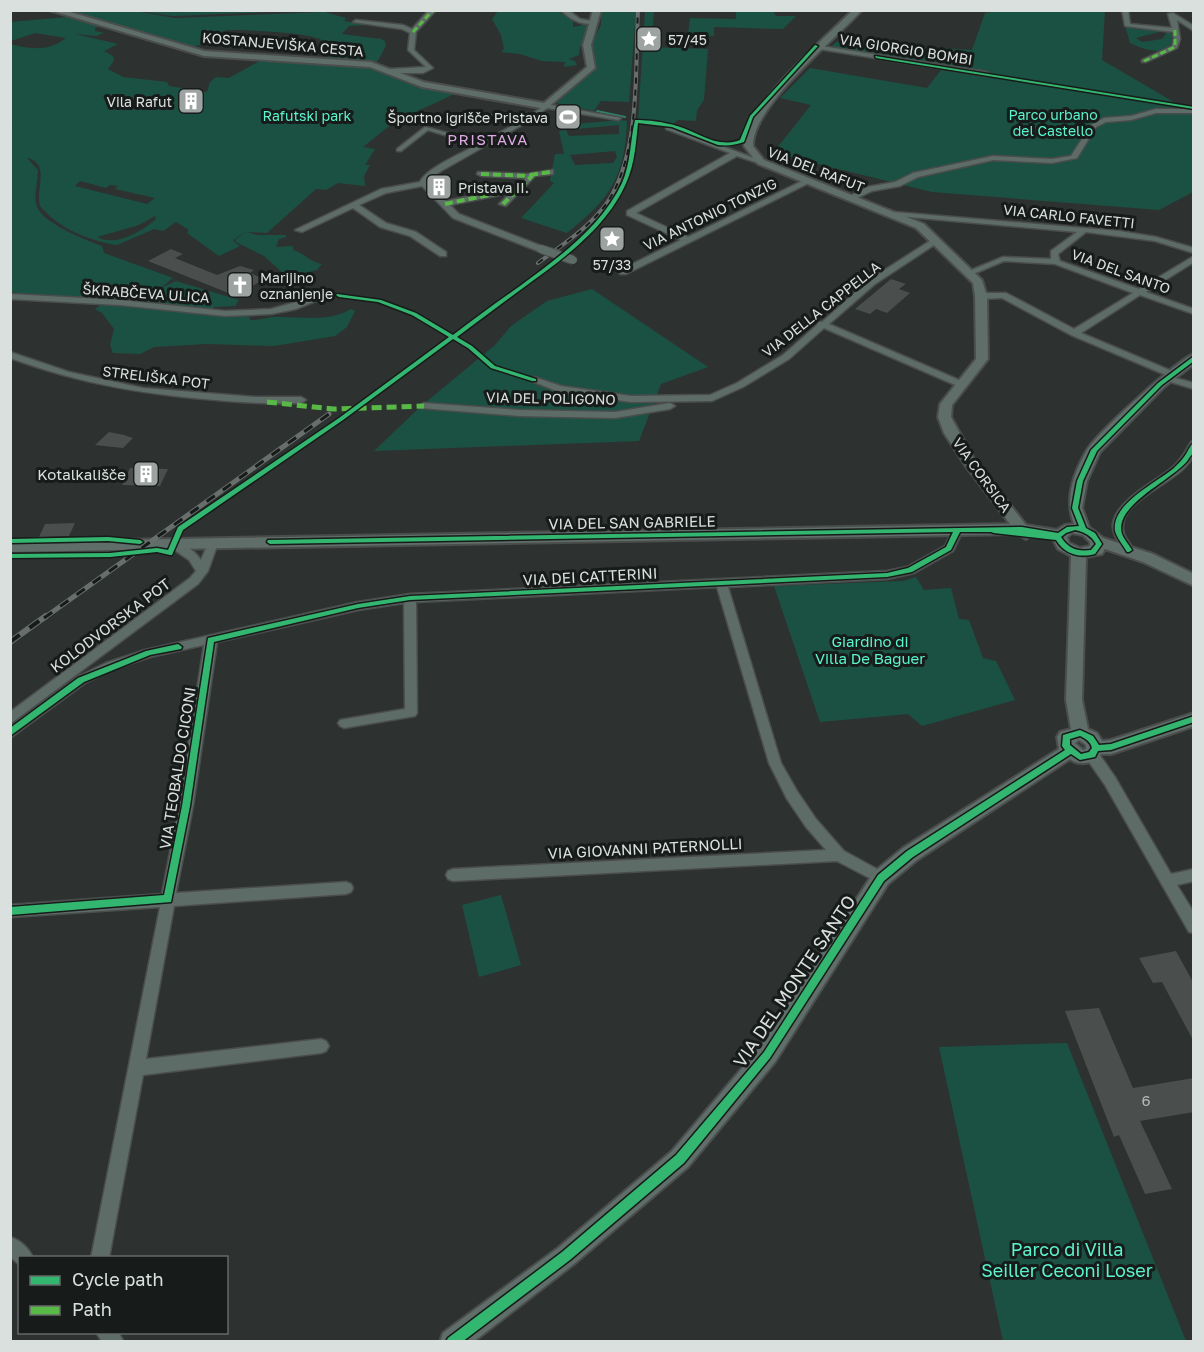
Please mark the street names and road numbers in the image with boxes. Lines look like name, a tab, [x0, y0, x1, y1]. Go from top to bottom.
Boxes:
street label: KOSTANJEVIŠKA CESTA	[202, 28, 365, 60]
street label: VIA GIORGIO BOMBI	[838, 30, 974, 68]
street label: VIA DEL RAFUT	[765, 143, 867, 195]
street label: VIA ANTONIO TONZIG	[640, 174, 780, 254]
street label: VIA CARLO FAVETTI	[1002, 201, 1136, 231]
street label: VIA DEL SANTO	[1069, 245, 1173, 297]
street label: VIA DELLA CAPPELLA	[758, 257, 884, 360]
street label: ŠKRABČEVA ULICA	[82, 280, 211, 306]
street label: STRELIŠKA POT	[102, 362, 211, 392]
street label: VIA DEL POLIGONO	[486, 388, 616, 408]
street label: VIA CORSICA	[949, 434, 1015, 516]
street label: VIA DEL SAN GABRIELE	[548, 512, 716, 532]
street label: VIA DEI CATTERINI	[522, 563, 658, 589]
street label: KOLODVORSKA POT	[47, 574, 173, 676]
street label: VIA TEOBALDO CICONI	[155, 686, 199, 850]
street label: VIA GIOVANNI PATERNOLLI	[547, 834, 743, 862]
street label: VIA DEL MONTE SANTO	[728, 891, 860, 1071]

